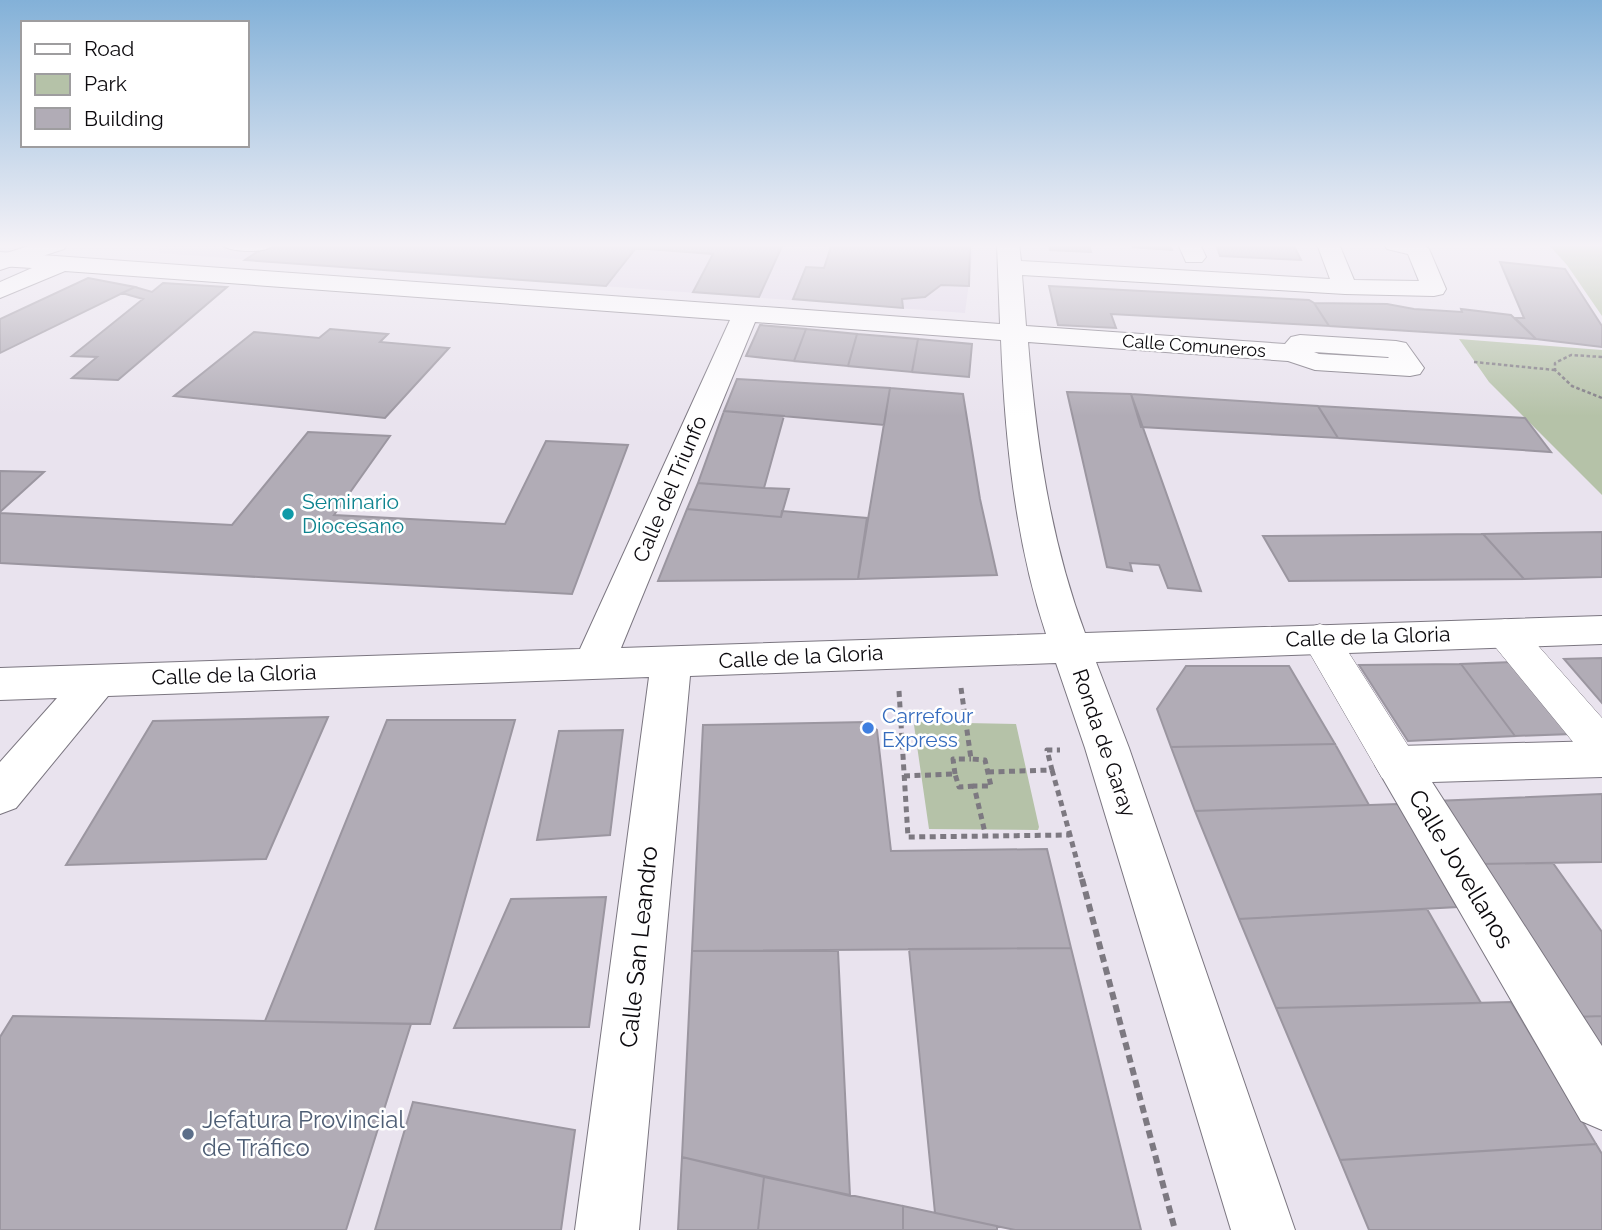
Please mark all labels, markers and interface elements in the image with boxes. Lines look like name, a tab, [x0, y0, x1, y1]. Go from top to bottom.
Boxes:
legend	[21, 21, 248, 147]
text: Road	[84, 36, 134, 61]
text: Park	[84, 71, 127, 96]
text: Building	[84, 106, 164, 131]
street label: Calle Comuneros	[1122, 330, 1267, 361]
street label: Calle del Triunfo	[627, 412, 712, 566]
place label: Seminario Diocesano	[302, 489, 404, 538]
marker: Seminario Diocesano	[280, 506, 296, 522]
street label: Calle de la Gloria	[1285, 621, 1451, 652]
street label: Calle de la Gloria	[718, 640, 884, 673]
street label: Calle de la Gloria	[151, 659, 317, 690]
street label: Ronda de Garay	[1067, 665, 1142, 820]
place label: Carrefour Express	[882, 703, 974, 752]
marker: Carrefour Express	[860, 720, 876, 736]
street label: Calle Jovellanos	[1403, 784, 1520, 953]
street label: Calle San Leandro	[613, 845, 664, 1049]
place label: Jefatura Provincial de Tráfico	[202, 1105, 405, 1162]
marker: Jefatura Provincial de Tráfico	[180, 1126, 196, 1142]

